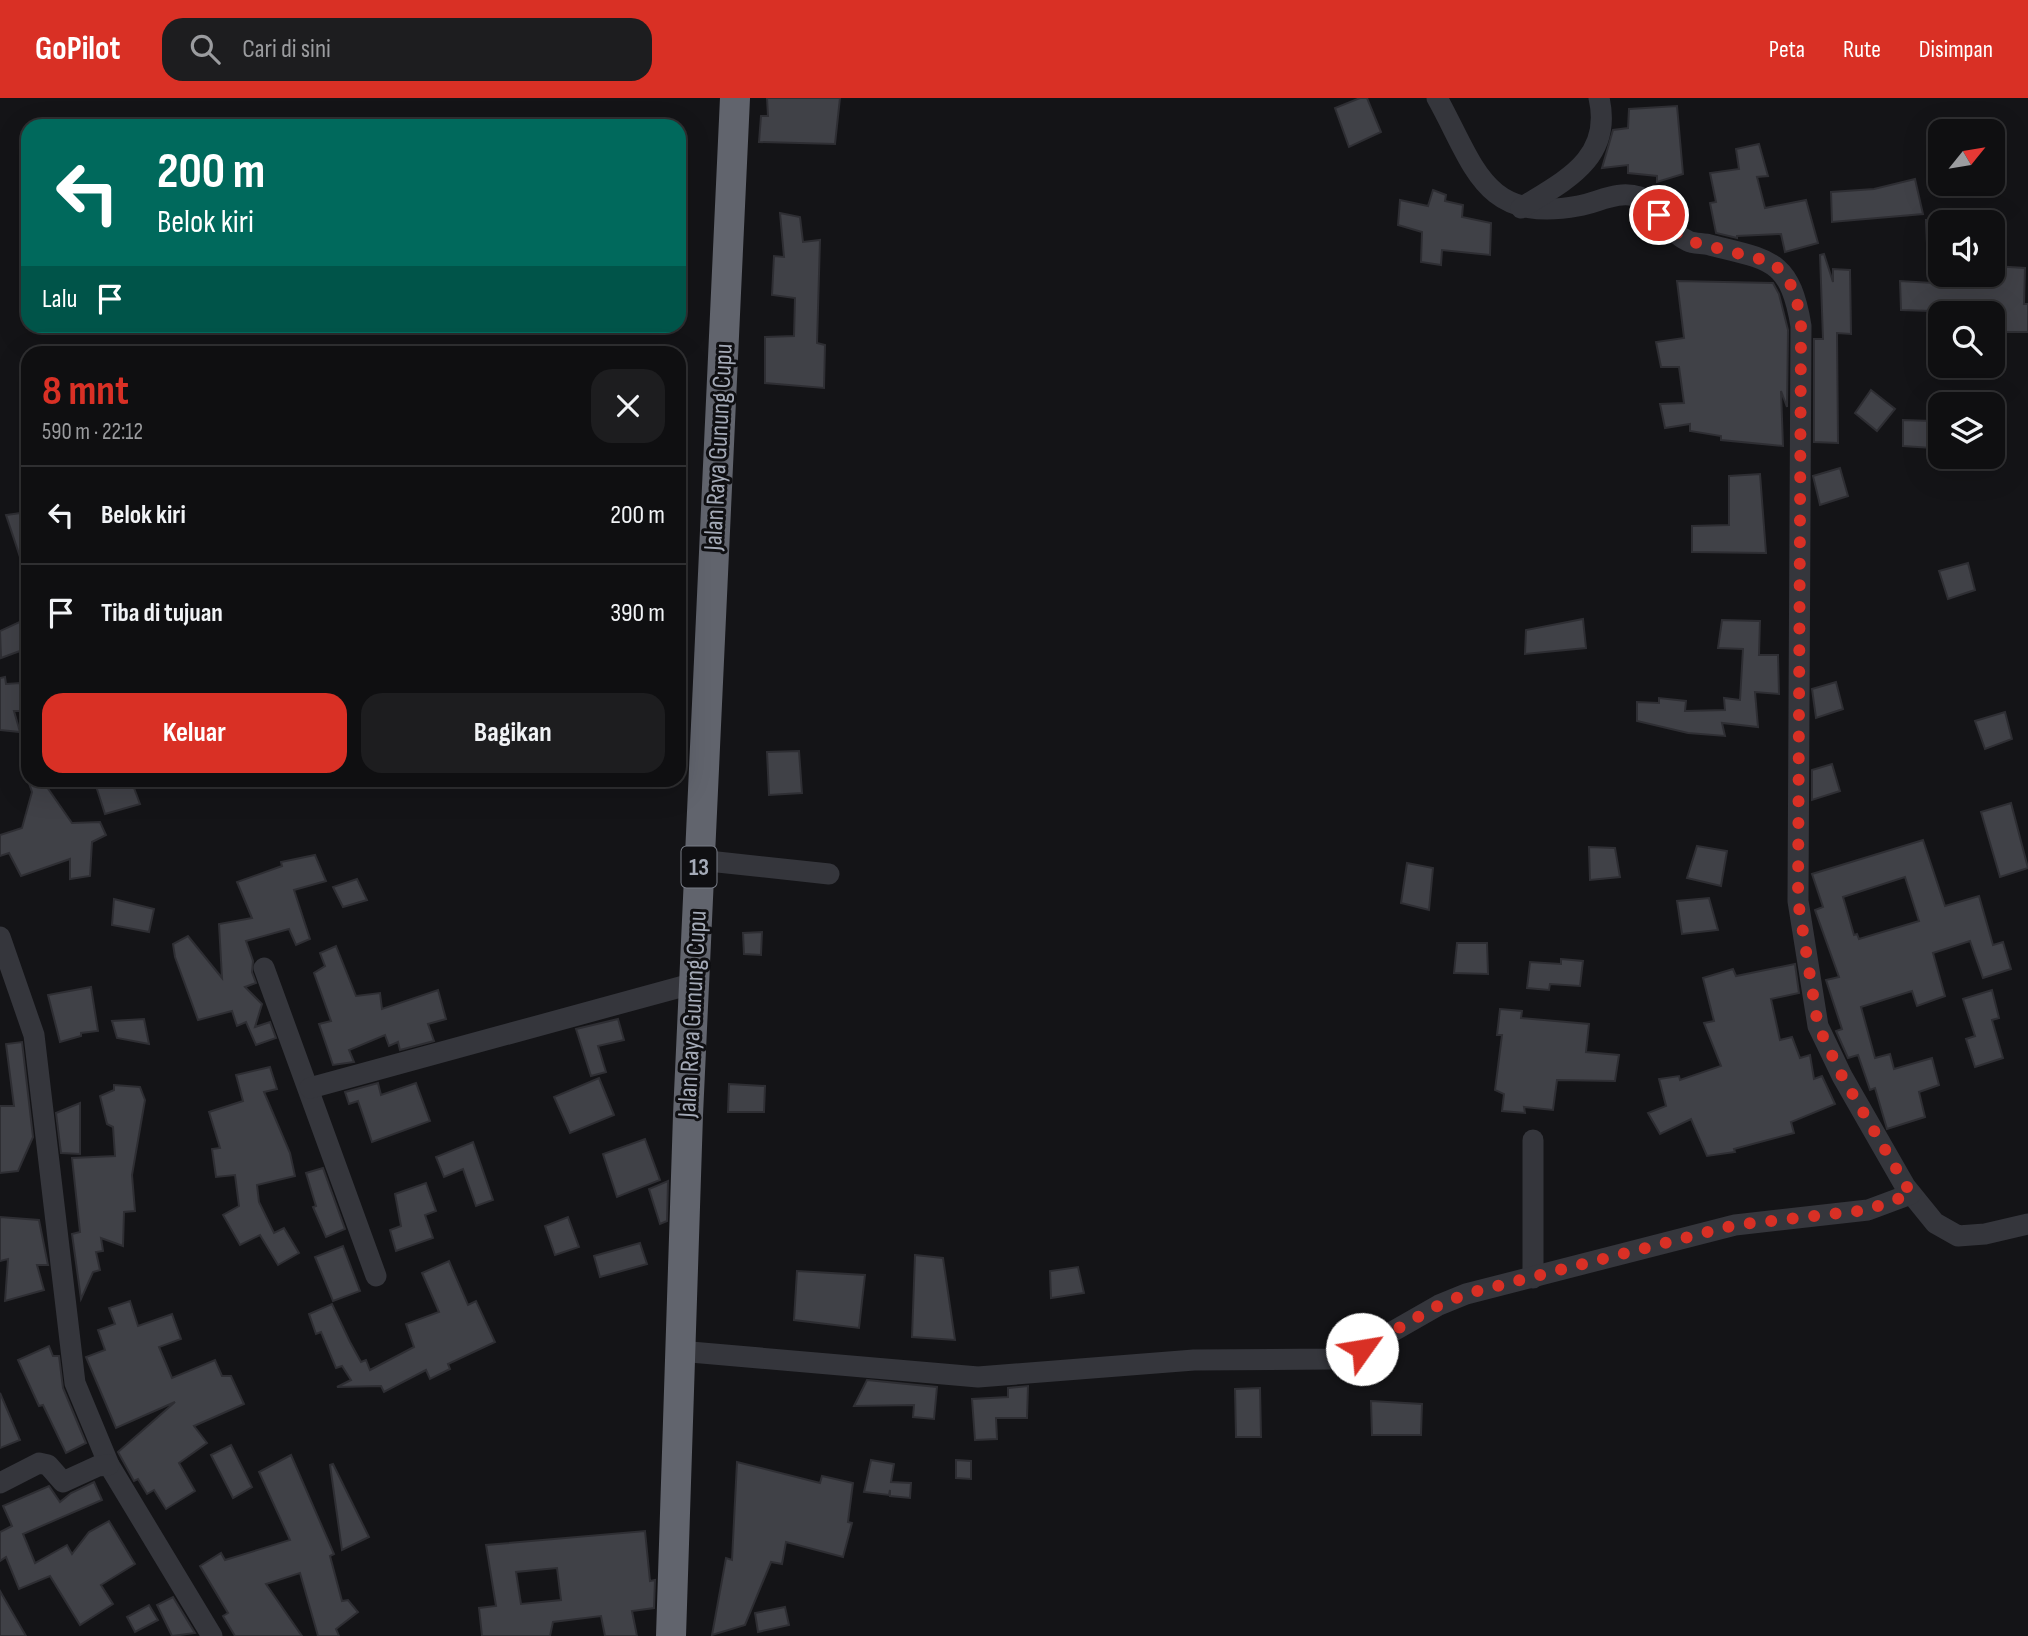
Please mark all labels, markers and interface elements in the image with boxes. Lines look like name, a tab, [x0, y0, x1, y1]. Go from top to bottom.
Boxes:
search box	[162, 18, 652, 81]
text: GoPilot	[35, 29, 120, 69]
icon: search	[186, 30, 224, 68]
text: Cari di sini	[242, 34, 331, 65]
text: Peta	[1769, 35, 1805, 64]
text: Rute	[1843, 35, 1881, 64]
text: Disimpan	[1919, 35, 1993, 64]
north arrow	[1928, 119, 2006, 196]
map controls	[1928, 119, 2005, 469]
text: 200 m	[157, 143, 265, 202]
icon: left	[42, 147, 133, 238]
pin	[1629, 185, 1689, 245]
icon: arrive	[1640, 196, 1678, 234]
text: Belok kiri	[157, 203, 254, 242]
button: sound	[1928, 210, 2005, 287]
icon: arrive	[91, 280, 129, 318]
text: Lalu	[42, 284, 77, 315]
button: search	[1928, 301, 2005, 378]
street label: Jalan Raya Gunung Cupu	[698, 343, 740, 552]
text: 8 mnt	[42, 366, 129, 417]
button: close	[591, 369, 665, 443]
button: layers	[1928, 392, 2005, 469]
text: 590 m · 22:12	[42, 418, 143, 446]
icon: left	[42, 496, 80, 534]
text: Belok kiri	[101, 500, 186, 531]
text: 200 m	[610, 500, 665, 531]
icon: arrive	[42, 594, 80, 632]
text: Tiba di tujuan	[101, 598, 223, 629]
text: 390 m	[610, 598, 665, 629]
button: Keluar	[42, 693, 347, 773]
button: Bagikan	[361, 693, 665, 773]
road number: 13	[682, 846, 716, 888]
street label: Jalan Raya Gunung Cupu	[672, 910, 714, 1119]
position arrow	[1325, 1312, 1399, 1386]

